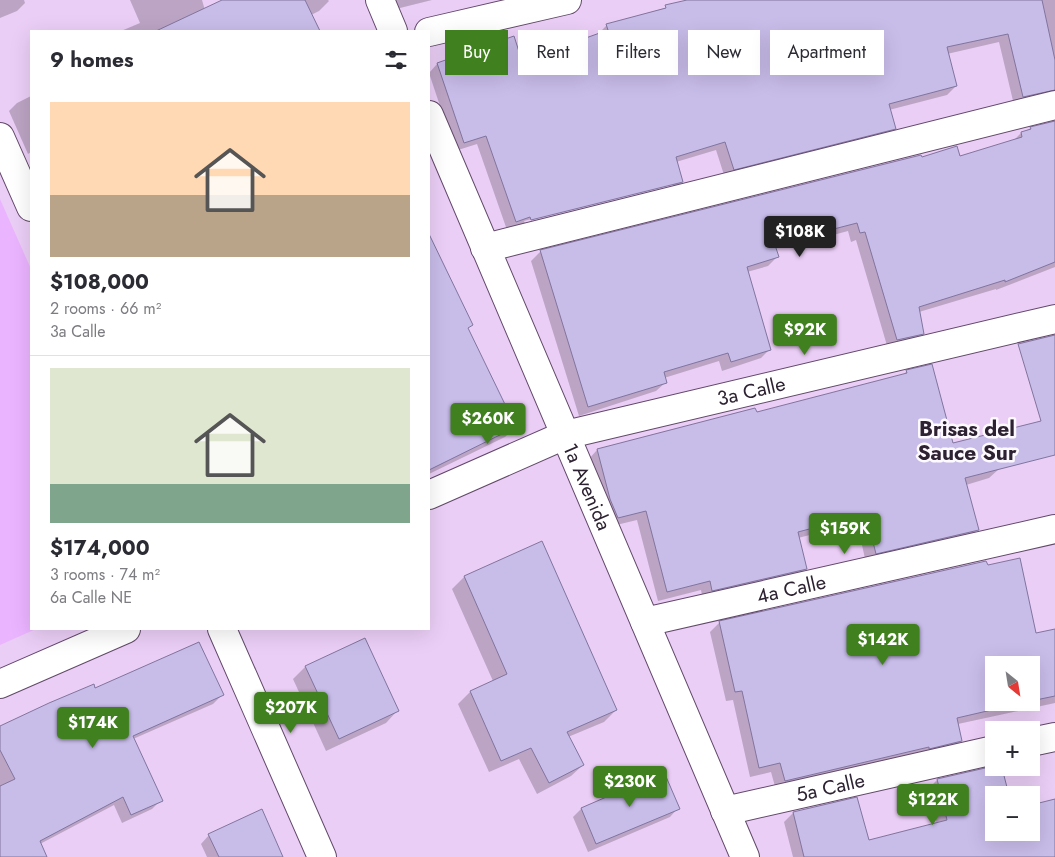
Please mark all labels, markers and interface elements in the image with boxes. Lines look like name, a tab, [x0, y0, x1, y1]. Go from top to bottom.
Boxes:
chip: Buy	[445, 30, 508, 75]
chip: Rent	[518, 30, 588, 75]
chip: Filters	[598, 30, 678, 75]
chip: New	[688, 30, 760, 75]
chip: Apartment	[770, 30, 884, 75]
text: 9 homes	[50, 45, 134, 75]
icon: filters	[382, 46, 410, 74]
icon: home	[185, 135, 275, 225]
pin: $108K	[765, 216, 835, 258]
text: $108K	[775, 220, 825, 243]
text: $108,000	[50, 267, 149, 297]
text: 2 rooms · 66 m²	[50, 297, 161, 320]
pin: $92K	[775, 314, 835, 356]
text: $92K	[784, 318, 826, 341]
text: 3a Calle	[50, 320, 106, 343]
street label: 3a Calle	[714, 369, 788, 413]
icon: home	[185, 400, 275, 490]
pin: $260K	[453, 402, 523, 445]
text: $260K	[462, 407, 514, 430]
district label: Brisas del Sauce Sur	[917, 414, 1017, 468]
street label: 1a Avenida	[556, 439, 619, 535]
pin: $159K	[810, 512, 880, 555]
text: $159K	[820, 517, 870, 540]
text: $174,000	[50, 533, 150, 563]
text: 3 rooms · 74 m²	[50, 563, 160, 586]
street label: 4a Calle	[754, 567, 829, 611]
text: 6a Calle NE	[50, 586, 132, 609]
pin: $142K	[848, 624, 918, 666]
text: $142K	[858, 628, 908, 651]
north arrow	[985, 656, 1040, 711]
map controls	[985, 656, 1040, 841]
pin: $207K	[256, 692, 326, 734]
text: $207K	[265, 696, 317, 719]
pin: $174K	[58, 706, 128, 749]
text: $174K	[68, 711, 118, 734]
button: +	[985, 721, 1040, 776]
street label: 5a Calle	[793, 765, 868, 809]
pin: $230K	[595, 766, 665, 808]
text: $230K	[604, 770, 656, 793]
pin: $122K	[898, 784, 968, 826]
button: −	[985, 786, 1040, 841]
text: $122K	[908, 788, 958, 811]

